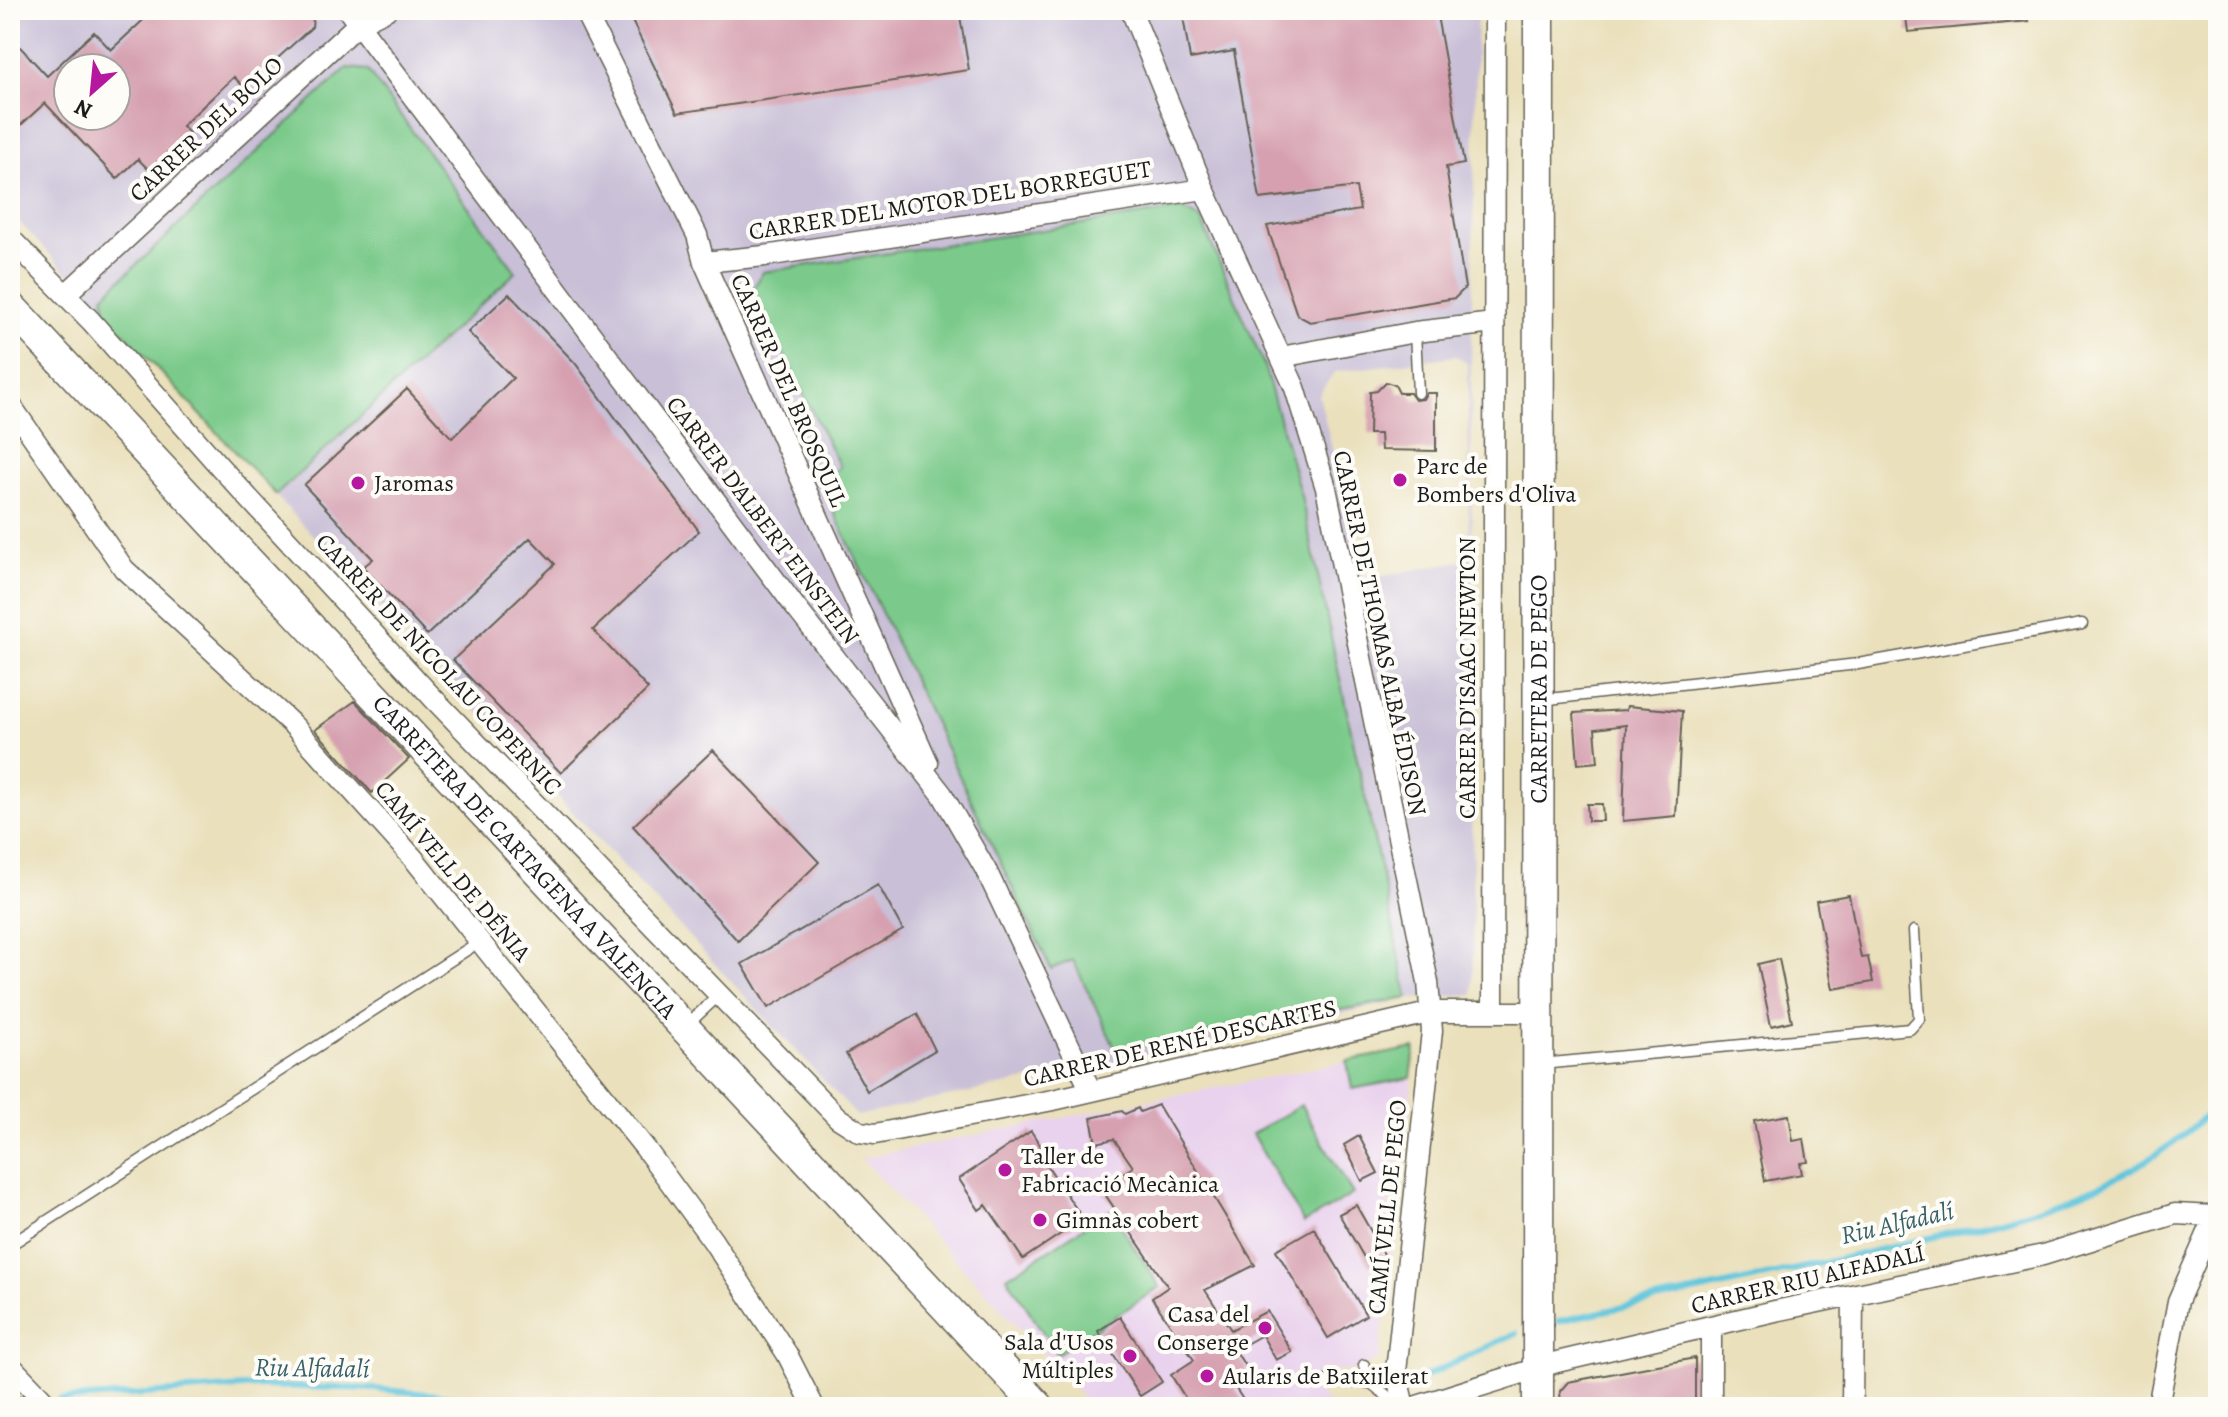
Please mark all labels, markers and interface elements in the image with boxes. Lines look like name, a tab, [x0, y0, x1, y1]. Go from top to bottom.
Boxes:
street label: CARRER DEL BOLO	[122, 49, 290, 209]
north arrow	[52, 52, 132, 132]
text: N	[69, 92, 97, 126]
street label: CARRER DEL MOTOR DEL BORREGUET	[747, 152, 1153, 248]
street label: CARRER DEL BROSQUIL	[723, 268, 855, 512]
street label: CARRER D'ALBERT EINSTEIN	[659, 389, 867, 651]
street label: CARRER DE THOMAS ALBA ÉDISON	[1326, 447, 1434, 819]
place label: Parc de Bombers d'Oliva	[1416, 450, 1577, 510]
place label: Jaromas	[374, 467, 454, 499]
marker: Parc de Bombers d'Oliva	[1391, 471, 1409, 489]
marker: Jaromas	[349, 474, 367, 492]
street label: CARRER DE NICOLAU COPERNIC	[309, 526, 569, 802]
street label: CARRER D'ISAAC NEWTON	[1451, 537, 1483, 819]
street label: CARRETERA DE PEGO	[1522, 575, 1555, 803]
street label: CARRETERA DE CARTAGENA A VALENCIA	[366, 688, 685, 1026]
street label: CAMÍ VELL DE DÉNIA	[368, 774, 539, 969]
street label: CARRER DE RENÉ DESCARTES	[1020, 991, 1340, 1095]
street label: CAMÍ VELL DE PEGO	[1360, 1098, 1414, 1316]
place label: Taller de Fabricació Mecànica	[1021, 1140, 1220, 1200]
marker: Taller de Fabricació Mecànica	[996, 1161, 1014, 1179]
water label: Riu Alfadalí	[1837, 1193, 1958, 1253]
place label: Gimnàs cobert	[1056, 1204, 1199, 1236]
marker: Gimnàs cobert	[1031, 1211, 1049, 1229]
street label: CARRER RIU ALFADALÍ	[1688, 1237, 1928, 1321]
place label: Casa del Conserge	[1157, 1298, 1249, 1358]
marker: Casa del Conserge	[1256, 1319, 1274, 1337]
place label: Sala d'Usos Múltiples	[1004, 1326, 1114, 1386]
marker: Sala d'Usos Múltiples	[1121, 1347, 1139, 1365]
water label: Riu Alfadalí	[254, 1349, 371, 1387]
place label: Aularis de Batxiilerat	[1222, 1360, 1428, 1392]
marker: Aularis de Batxiilerat	[1198, 1367, 1216, 1385]

